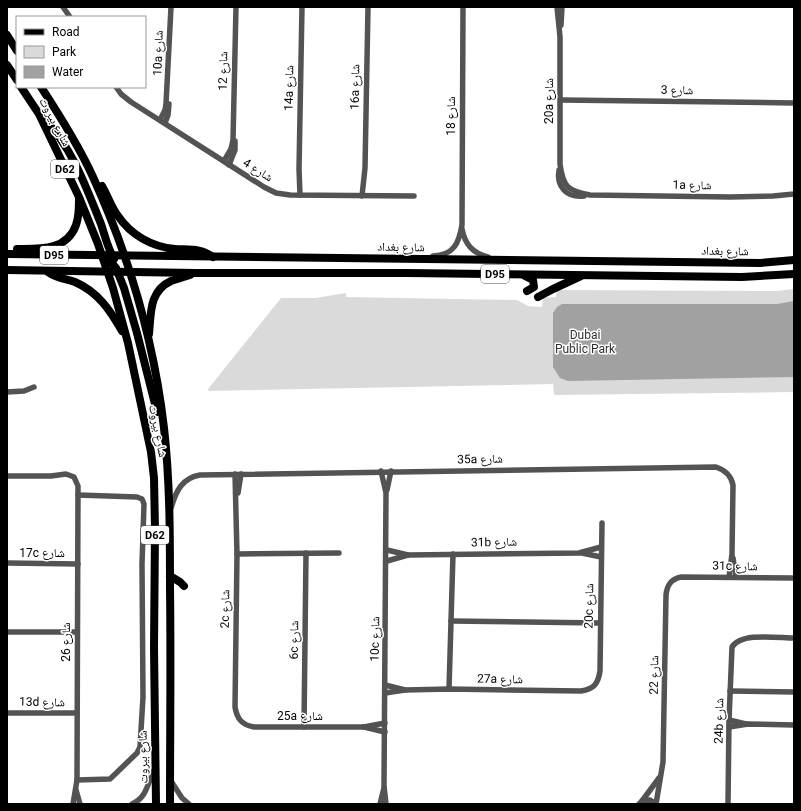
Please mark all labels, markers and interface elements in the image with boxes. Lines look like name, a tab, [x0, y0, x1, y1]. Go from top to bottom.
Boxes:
legend	[16, 16, 146, 88]
text: Road	[52, 25, 80, 39]
street label: 10a شارع	[150, 30, 167, 76]
text: Park	[52, 45, 77, 59]
street label: شارع 12	[216, 51, 231, 91]
street label: 16a شارع	[348, 64, 363, 110]
text: Water	[52, 65, 83, 79]
street label: 14a شارع	[282, 65, 297, 111]
street label: 20a شارع	[542, 78, 557, 124]
street label: شارع 3	[661, 83, 693, 98]
street label: شارع بيروت	[35, 95, 74, 149]
street label: شارع 18	[444, 96, 459, 136]
street label: شارع 4	[240, 155, 276, 185]
road number: D62	[51, 160, 79, 178]
street label: 1a شارع	[672, 178, 712, 193]
street label: شارع بغداد	[377, 240, 425, 255]
street label: شارع بغداد	[701, 244, 749, 259]
road number: D95	[40, 246, 68, 264]
road number: D95	[481, 265, 509, 283]
park label: Dubai Public Park	[555, 328, 616, 356]
street label: شارع بيروت	[145, 404, 170, 459]
street label: 35a شارع	[457, 452, 503, 467]
road number: D62	[141, 526, 169, 544]
street label: 31b شارع	[471, 535, 517, 550]
street label: 17c شارع	[19, 546, 65, 561]
street label: 31c شارع	[712, 559, 758, 574]
street label: 20c شارع	[582, 583, 597, 629]
street label: 2c شارع	[218, 589, 233, 629]
street label: 10c شارع	[368, 616, 383, 662]
street label: 6c شارع	[287, 620, 302, 660]
street label: شارع 26	[59, 622, 74, 662]
street label: شارع 22	[647, 655, 662, 695]
street label: 27a شارع	[477, 672, 523, 687]
street label: 13d شارع	[19, 695, 65, 710]
street label: 24b شارع	[712, 698, 727, 744]
street label: 25a شارع	[277, 709, 323, 724]
street label: شارع بيروت	[136, 730, 151, 784]

